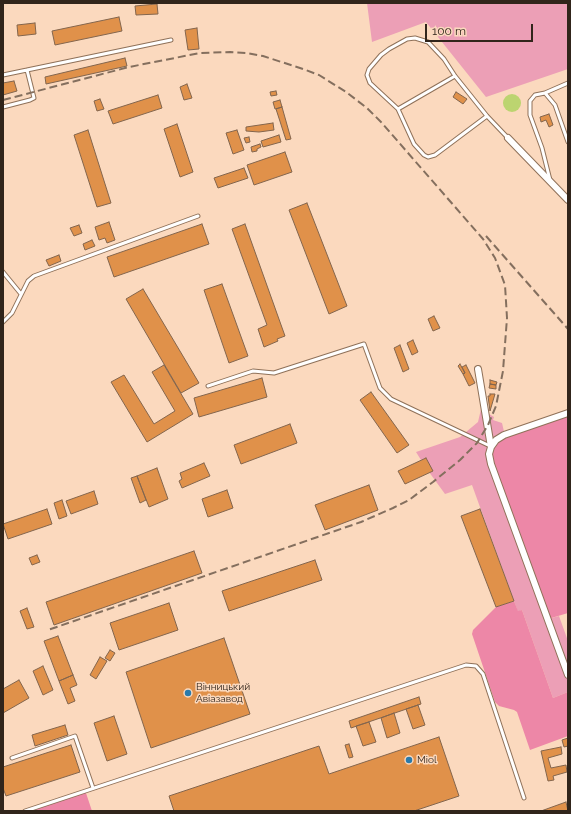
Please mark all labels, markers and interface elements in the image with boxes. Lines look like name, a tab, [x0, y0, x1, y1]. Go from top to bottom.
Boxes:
scale bar	[427, 16, 535, 42]
text: 100 m	[432, 24, 466, 38]
place label: Вінницький Авіазавод	[196, 681, 250, 704]
marker: Вінницький Авіазавод	[183, 688, 193, 698]
place label: Miol	[417, 754, 437, 766]
marker: Miol	[404, 755, 414, 765]

